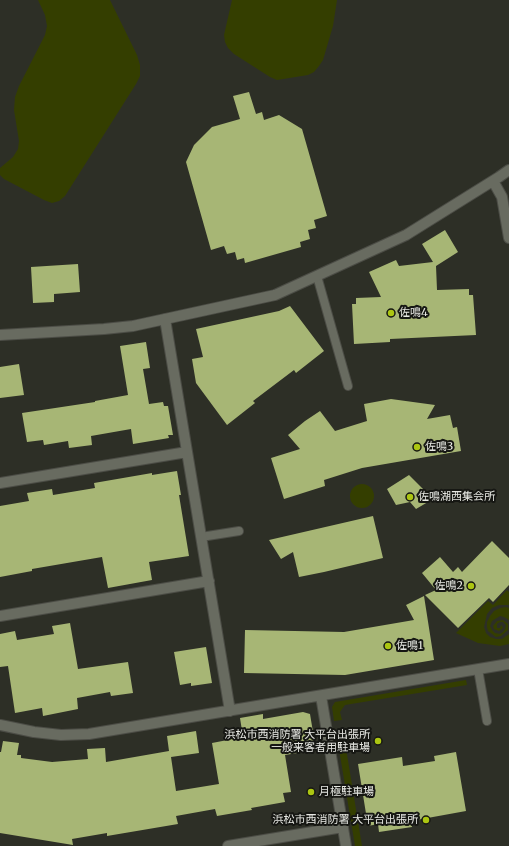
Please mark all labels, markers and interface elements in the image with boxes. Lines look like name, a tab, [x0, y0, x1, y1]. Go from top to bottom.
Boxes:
place label: 佐鳴4	[399, 306, 428, 320]
marker: 佐鳴4	[386, 308, 396, 318]
place label: 佐鳴3	[425, 440, 453, 454]
marker: 佐鳴3	[412, 442, 422, 452]
place label: 佐鳴湖西集会所	[418, 490, 495, 504]
marker: 佐鳴湖西集会所	[405, 492, 415, 502]
place label: 佐鳴2	[434, 579, 463, 593]
marker: 佐鳴2	[466, 581, 476, 591]
place label: 佐鳴1	[396, 639, 423, 653]
marker: 佐鳴1	[383, 641, 393, 651]
place label: 浜松市西消防署 大平台出張所 一般来客者用駐車場	[224, 728, 370, 754]
marker: 浜松市西消防署 大平台出張所 一般来客者用駐車場	[373, 736, 383, 746]
place label: 月極駐車場	[319, 785, 374, 799]
marker: 月極駐車場	[306, 787, 316, 797]
place label: 浜松市西消防署 大平台出張所	[272, 813, 418, 827]
marker: 浜松市西消防署 大平台出張所	[421, 815, 431, 825]

